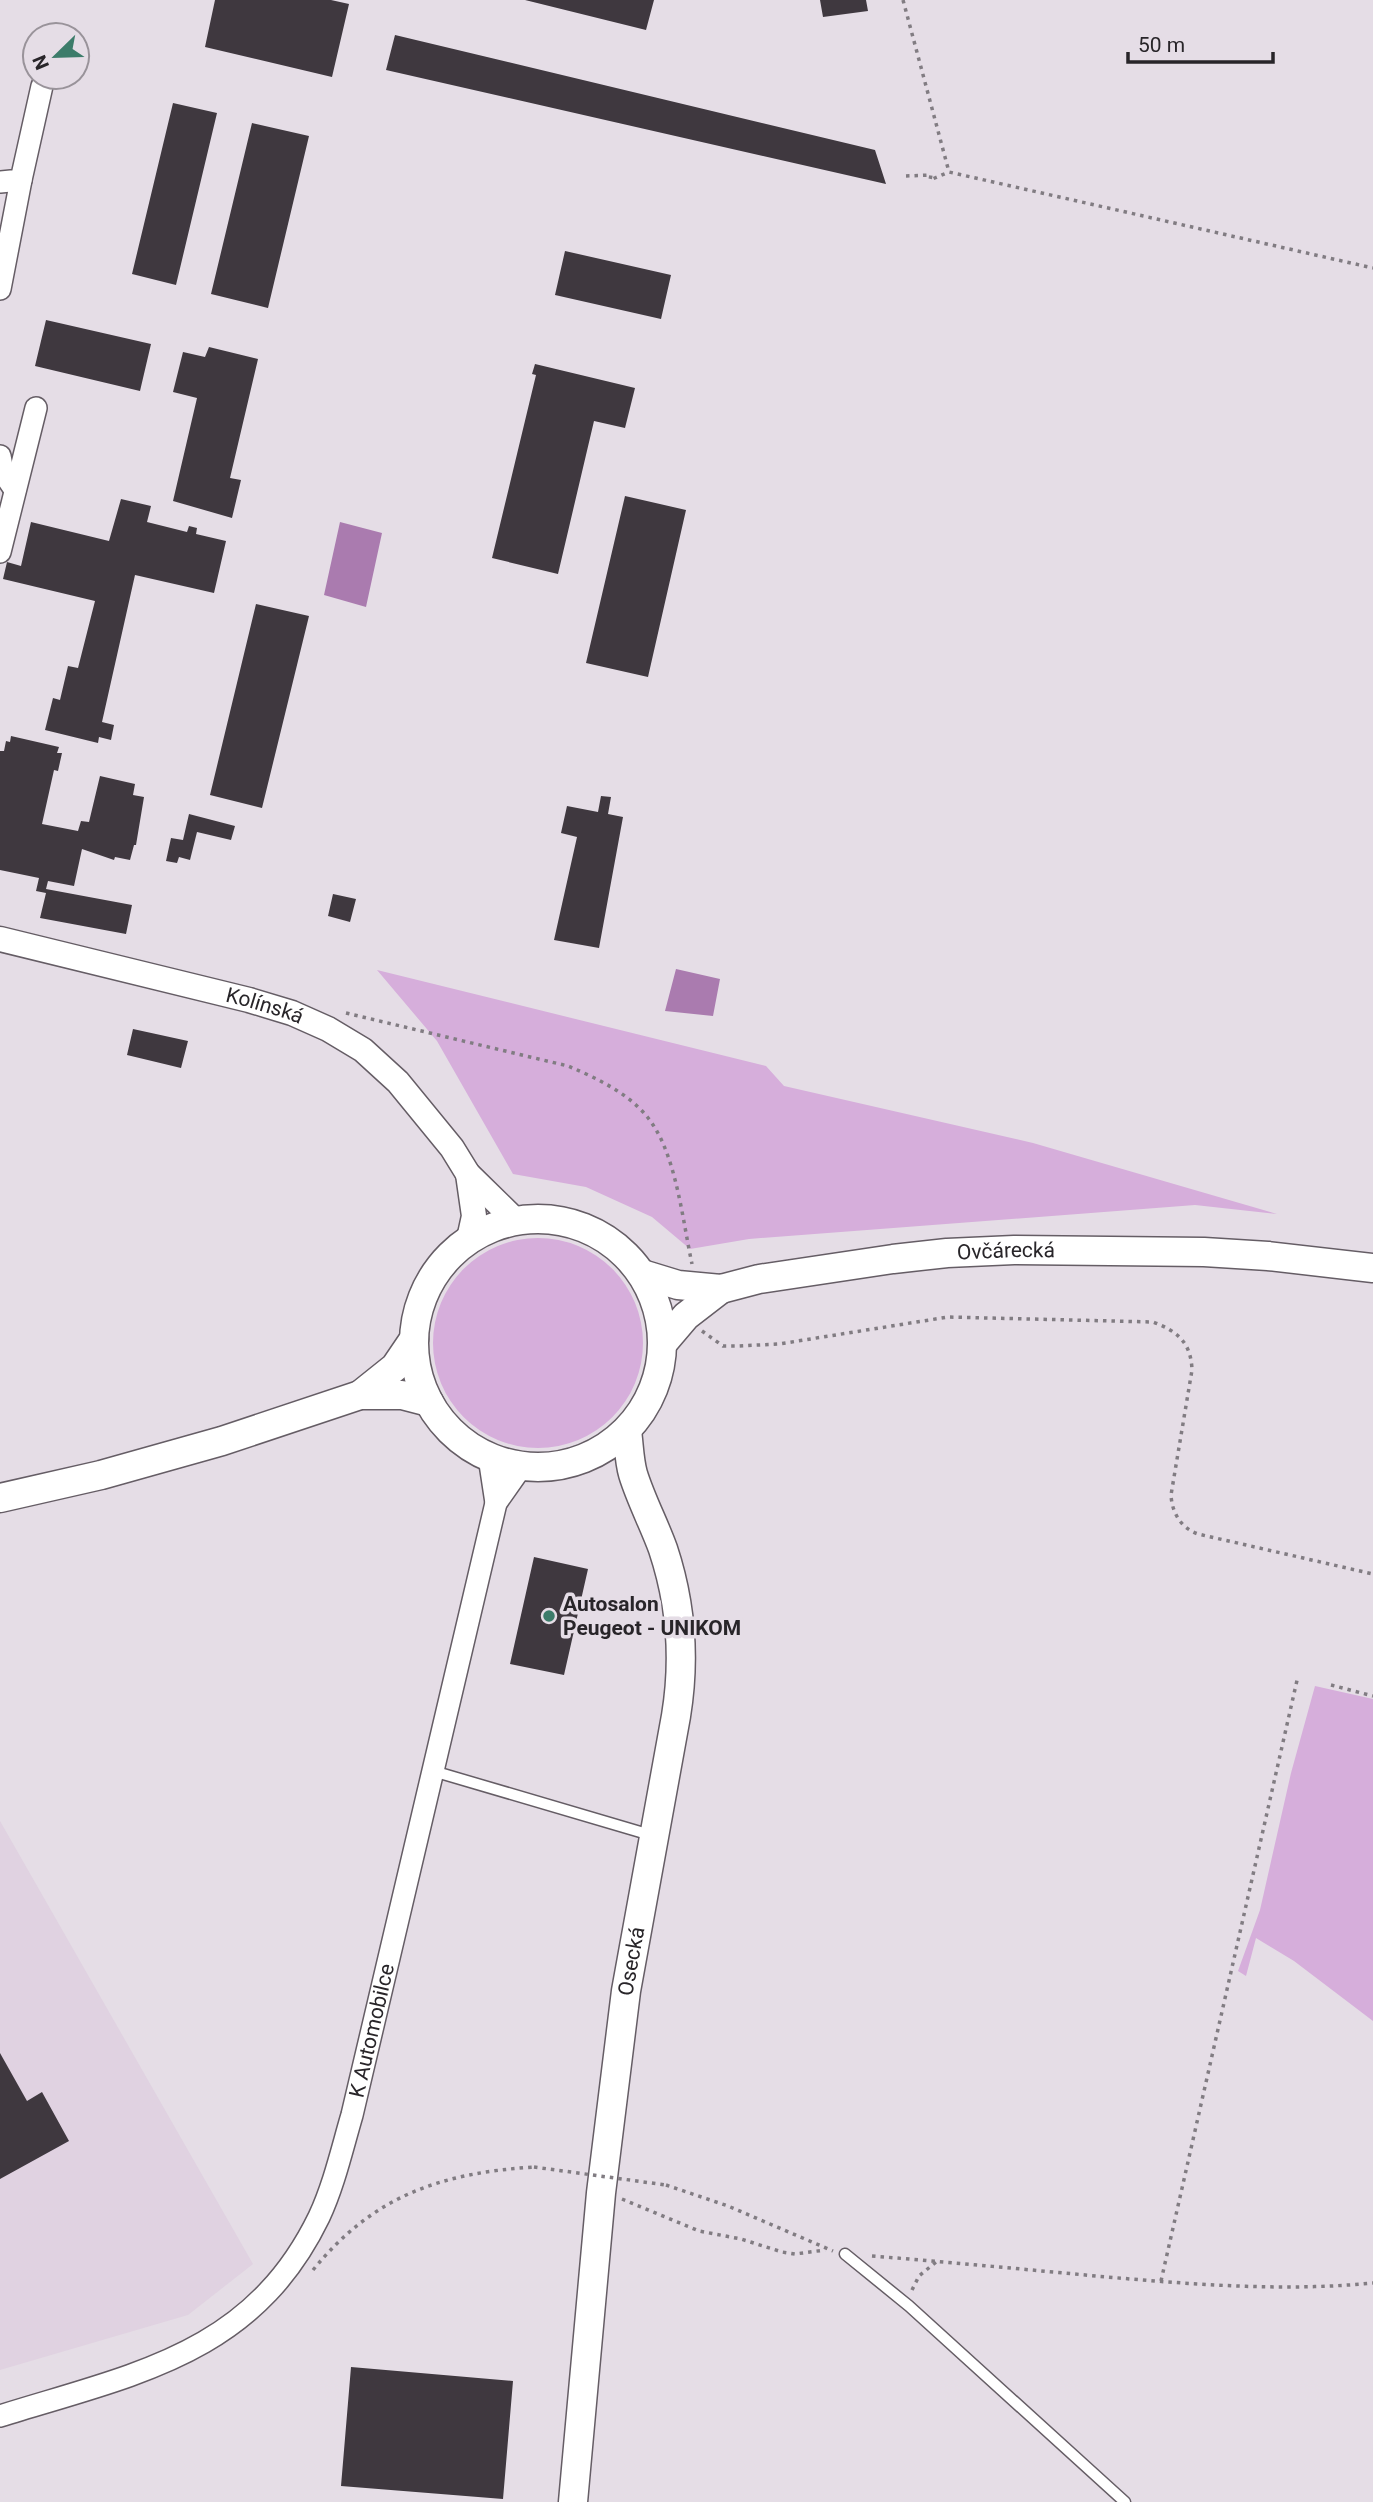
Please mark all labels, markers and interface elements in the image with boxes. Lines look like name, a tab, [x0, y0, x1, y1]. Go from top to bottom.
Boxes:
north arrow	[21, 21, 91, 91]
scale bar	[1128, 21, 1273, 65]
text: 50 m	[1138, 33, 1185, 57]
text: N	[28, 52, 54, 73]
street label: Kolínská	[224, 983, 307, 1029]
street label: Ovčárecká	[956, 1238, 1055, 1265]
place label: Autosalon Peugeot - UNIKOM	[563, 1592, 741, 1640]
marker: Autosalon Peugeot - UNIKOM	[541, 1608, 557, 1624]
street label: Osecká	[613, 1925, 649, 1998]
street label: K Automobilce	[344, 1961, 399, 2100]

